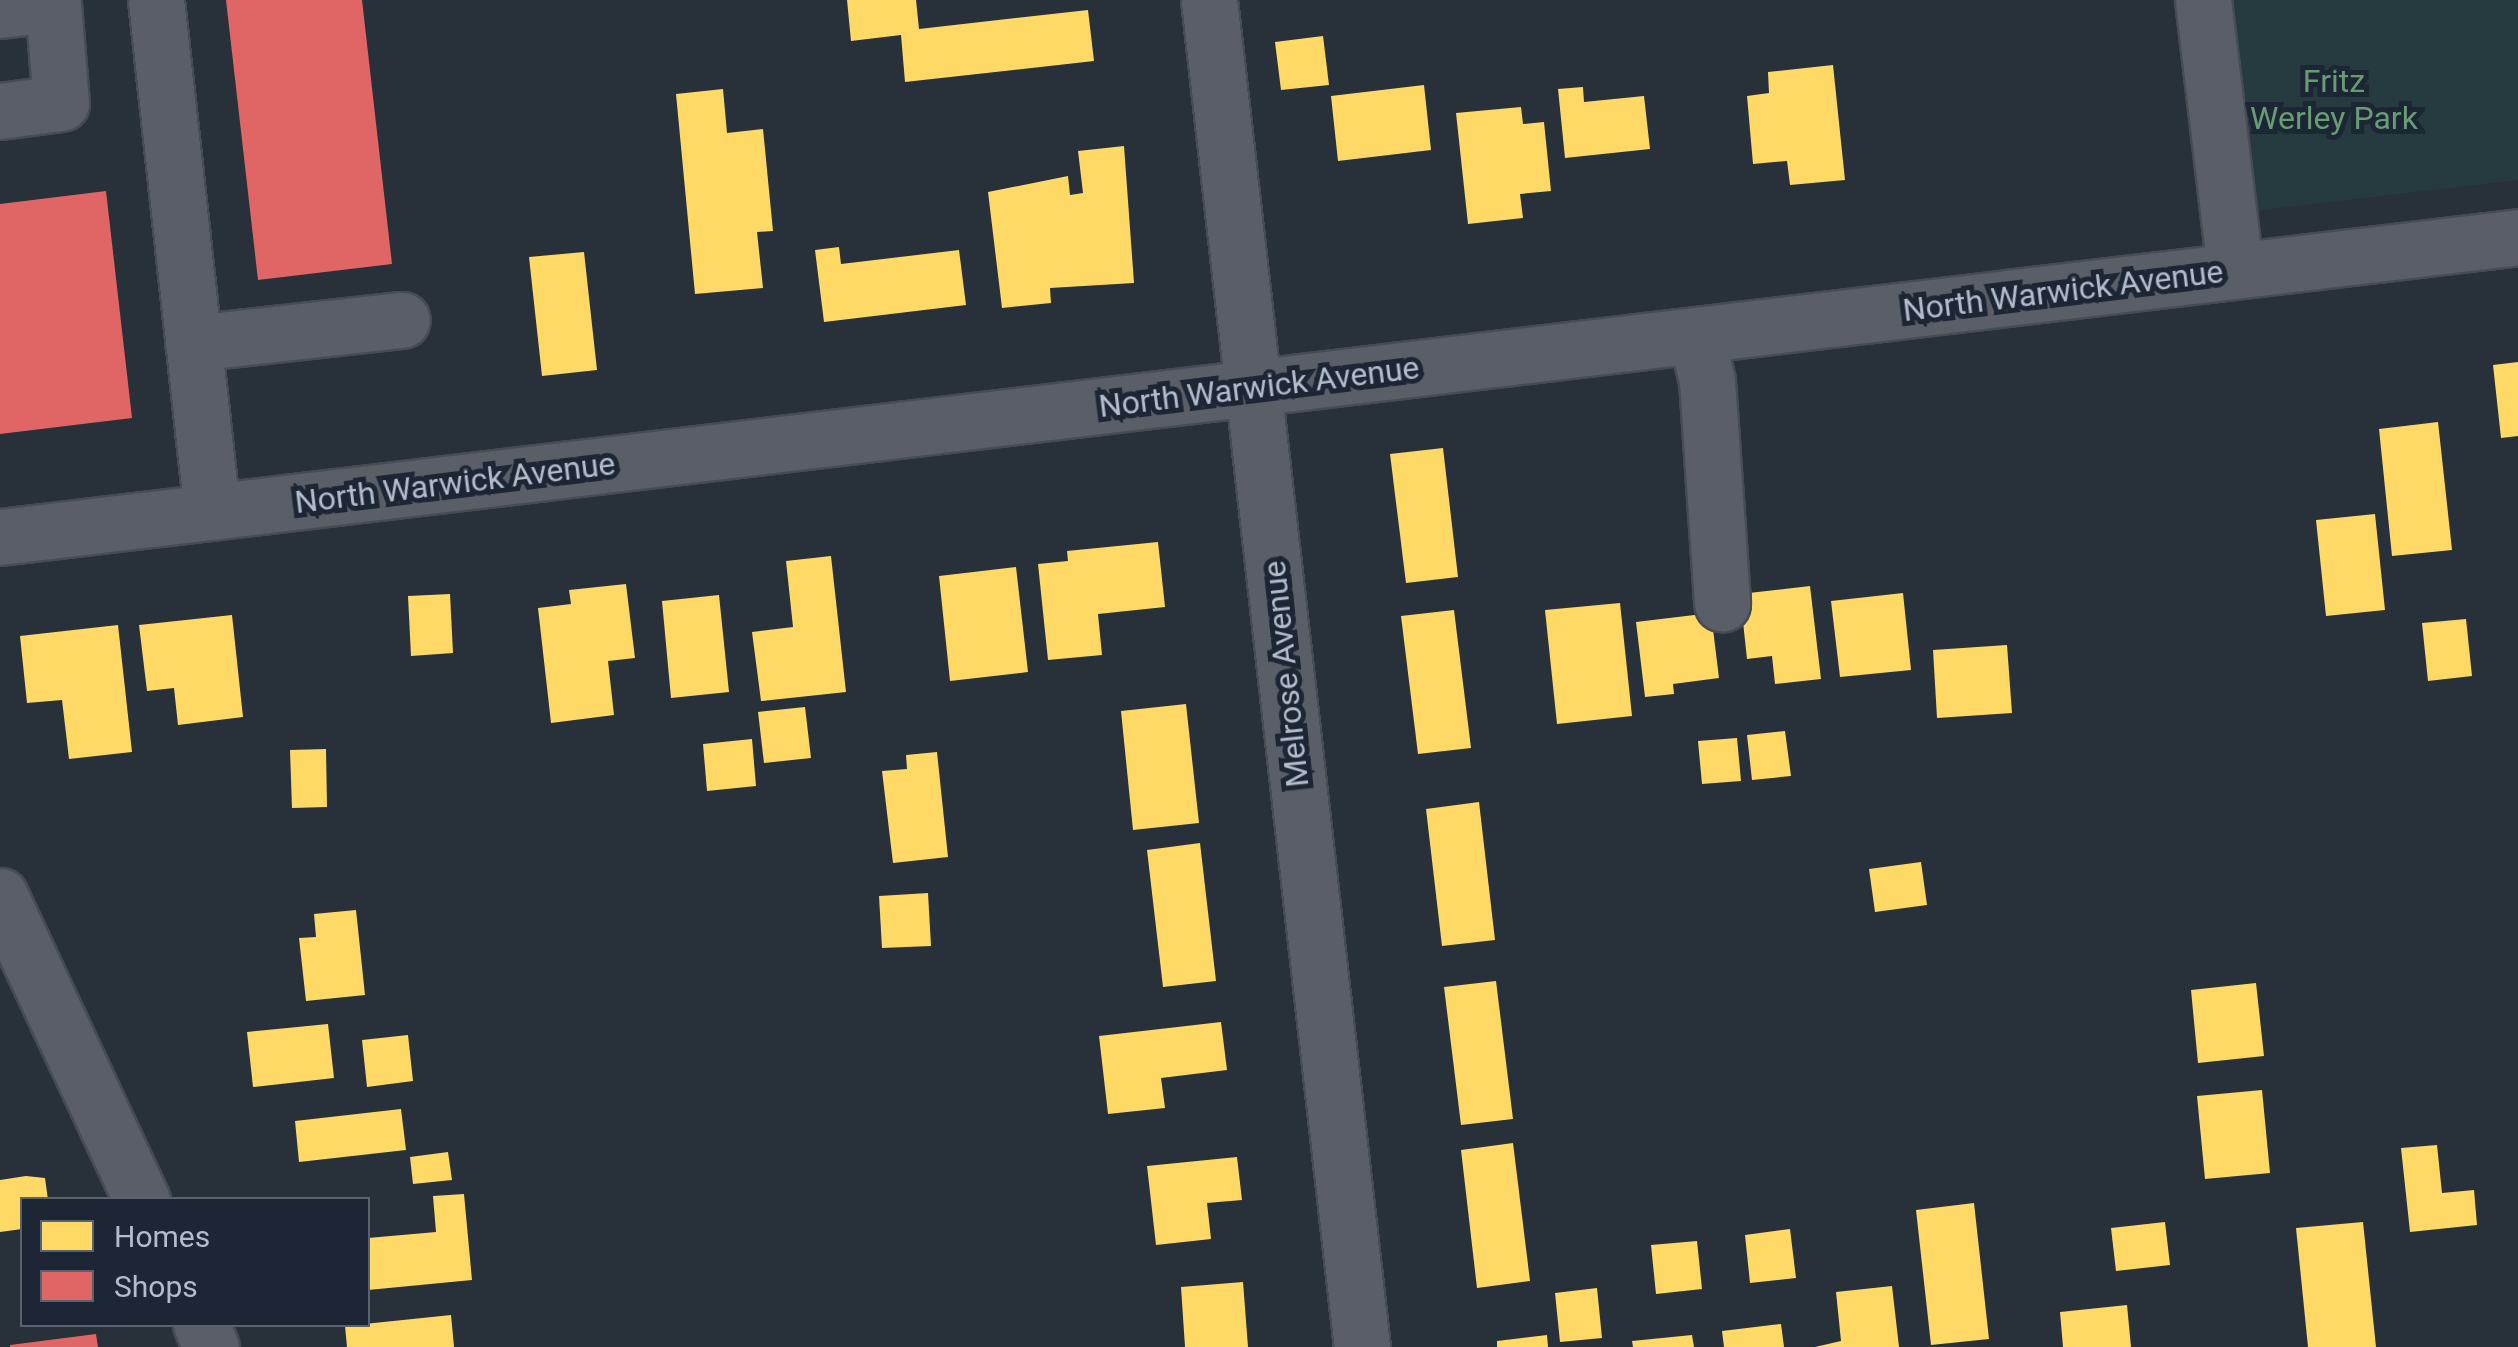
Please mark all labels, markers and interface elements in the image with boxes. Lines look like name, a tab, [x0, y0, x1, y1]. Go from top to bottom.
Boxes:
park label: Fritz Werley Park	[2250, 63, 2418, 138]
street label: North Warwick Avenue	[1901, 252, 2225, 330]
street label: North Warwick Avenue	[1097, 348, 1421, 426]
street label: North Warwick Avenue	[293, 444, 617, 522]
street label: Melrose Avenue	[1255, 559, 1317, 789]
legend	[20, 1197, 370, 1327]
text: Homes	[114, 1219, 210, 1254]
text: Shops	[114, 1269, 198, 1304]

